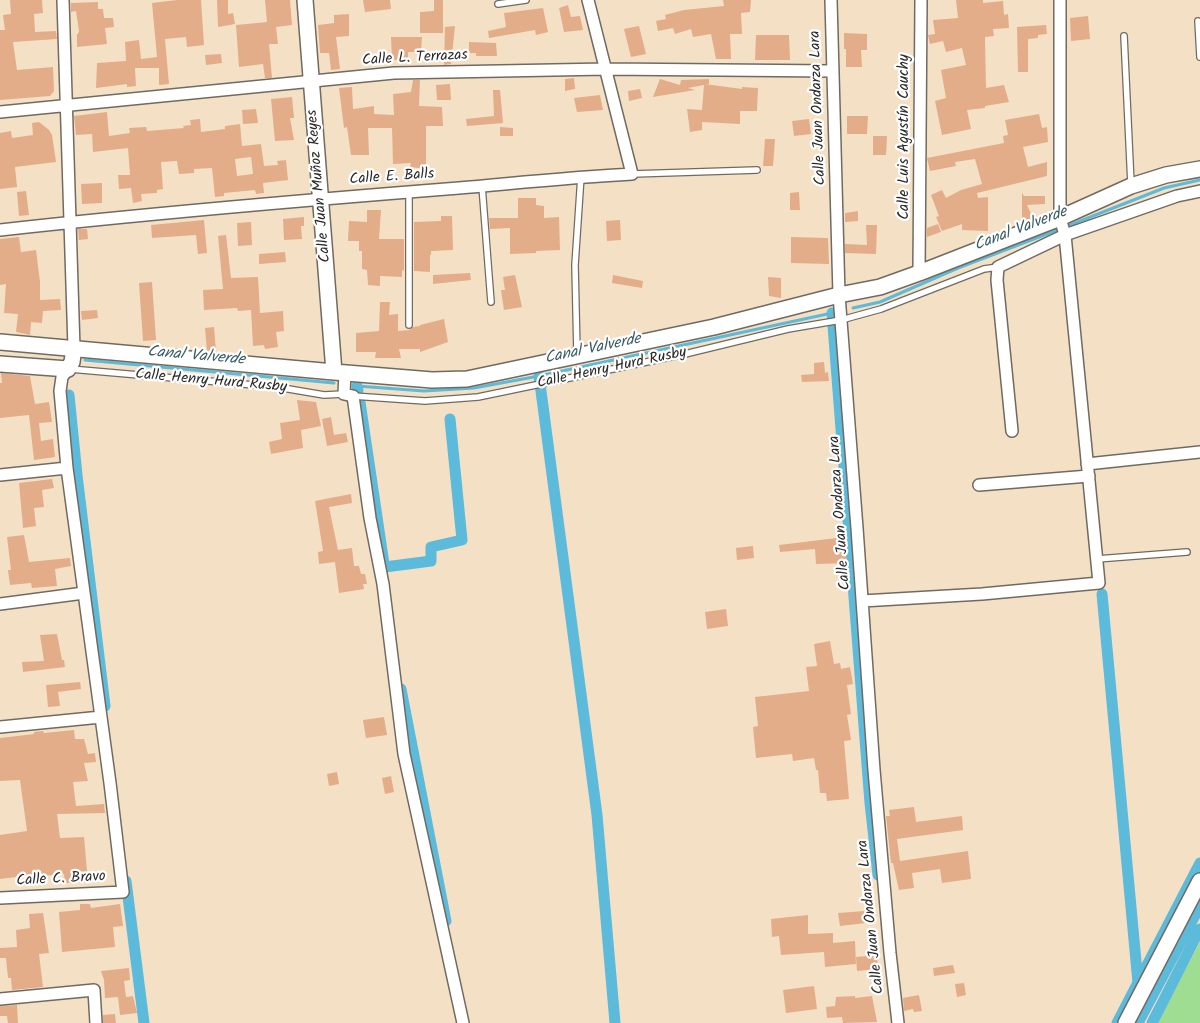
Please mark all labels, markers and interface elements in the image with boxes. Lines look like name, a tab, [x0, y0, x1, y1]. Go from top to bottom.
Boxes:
street label: Calle Juan Ondarza Lara	[807, 30, 831, 186]
street label: Calle L. Terrazas	[362, 47, 468, 71]
street label: Calle Luis Agustín Cauchy	[896, 54, 914, 220]
street label: Calle Juan Muñoz Reyes	[304, 109, 336, 263]
street label: Calle E. Balls	[349, 166, 435, 190]
water label: Canal Valverde	[972, 204, 1070, 256]
water label: Canal Valverde	[543, 330, 643, 370]
water label: Canal Valverde	[146, 343, 246, 371]
street label: Calle Henry Hurd Rusby	[536, 344, 688, 394]
street label: Calle Henry Hurd Rusby	[135, 366, 287, 398]
street label: Calle Juan Ondarza Lara	[827, 435, 855, 591]
street label: Calle Juan Ondarza Lara	[855, 839, 889, 995]
street label: Calle C. Bravo	[16, 869, 106, 891]

